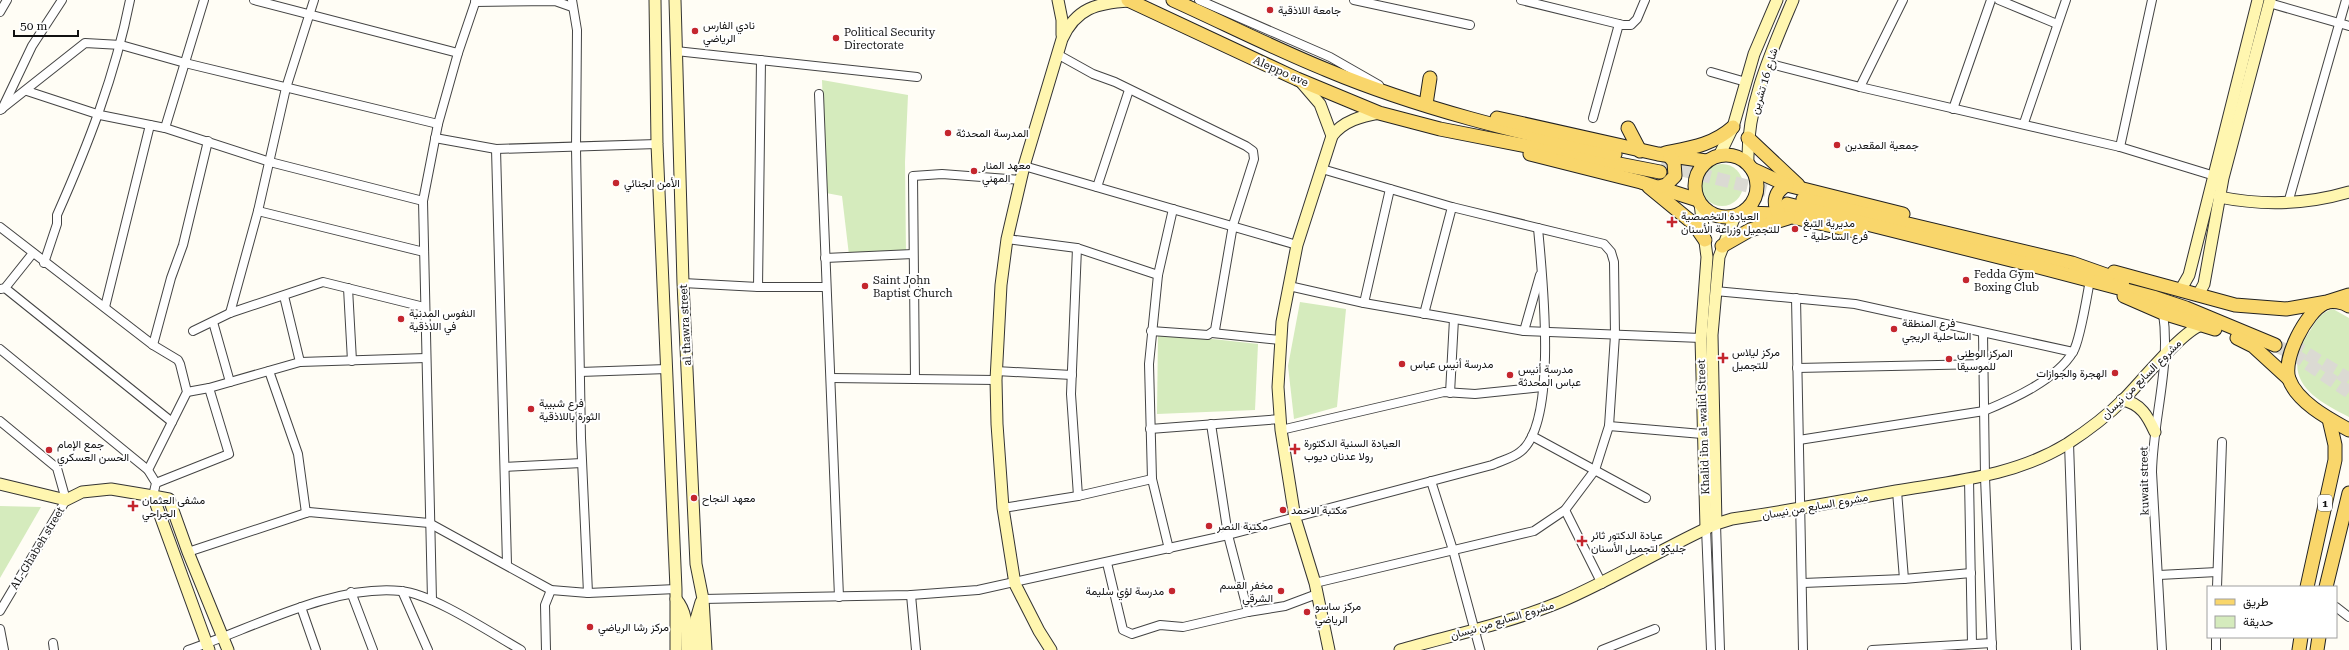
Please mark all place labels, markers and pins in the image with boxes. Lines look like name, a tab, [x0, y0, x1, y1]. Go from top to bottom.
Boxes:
place label: جامعة اللاذقية	[1278, 4, 1341, 17]
marker: جامعة اللاذقية	[1265, 5, 1275, 15]
place label: نادي الفارس الرياضي	[703, 19, 755, 48]
marker: نادي الفارس الرياضي	[690, 26, 700, 36]
place label: Political Security Directorate	[844, 26, 936, 52]
marker: Political Security Directorate	[831, 33, 841, 43]
place label: المدرسة المحدثة	[956, 127, 1029, 140]
marker: المدرسة المحدثة	[943, 128, 953, 138]
place label: جمعية المقعدين	[1845, 139, 1919, 152]
marker: جمعية المقعدين	[1832, 140, 1842, 150]
place label: معهد المنار المهني	[981, 159, 1031, 188]
marker: معهد المنار المهني	[969, 166, 979, 176]
place label: الأمن الجنائي	[624, 177, 680, 193]
marker: الأمن الجنائي	[611, 178, 621, 188]
place label: العيادة التخصصية للتجميل وزراعة الأسنان	[1681, 210, 1780, 236]
marker: العيادة التخصصية للتجميل وزراعة الأسنان	[1666, 216, 1678, 228]
place label: مديرية التبغ - فرع الساحلية	[1803, 217, 1868, 244]
marker: مديرية التبغ - فرع الساحلية	[1790, 224, 1800, 234]
place label: Fedda Gym Boxing Club	[1974, 268, 2039, 294]
place label: Saint John Baptist Church	[873, 274, 953, 300]
marker: Fedda Gym Boxing Club	[1961, 275, 1971, 285]
marker: Saint John Baptist Church	[860, 281, 870, 291]
place label: النفوس المدنية في اللاذقية	[409, 307, 475, 336]
marker: النفوس المدنية في اللاذقية	[396, 314, 406, 324]
place label: فرع المنطقة الساحلية الريجي	[1902, 317, 1971, 346]
marker: فرع المنطقة الساحلية الريجي	[1889, 324, 1899, 334]
place label: مركز ليلاس للتجميل	[1732, 346, 1780, 372]
place label: المركز الوطني للموسيقا	[1957, 347, 2013, 373]
marker: مركز ليلاس للتجميل	[1717, 352, 1729, 364]
marker: المركز الوطني للموسيقا	[1944, 354, 1954, 364]
place label: مدرسة أنيس عباس	[1410, 358, 1493, 371]
marker: مدرسة أنيس عباس	[1397, 359, 1407, 369]
place label: مدرسة أنيس عباس المحدثة	[1518, 363, 1581, 389]
place label: الهجرة والجوازات	[2036, 367, 2107, 380]
marker: الهجرة والجوازات	[2110, 368, 2120, 378]
marker: مدرسة أنيس عباس المحدثة	[1505, 370, 1515, 380]
place label: فرع شبيبة الثورة باللاذقية	[539, 397, 600, 423]
marker: فرع شبيبة الثورة باللاذقية	[526, 404, 536, 414]
place label: العيادة السنية الدكتورة رولا عدنان ديوب	[1304, 437, 1400, 463]
place label: جمع الإمام الحسن العسكري	[57, 438, 129, 467]
marker: العيادة السنية الدكتورة رولا عدنان ديوب	[1289, 443, 1301, 455]
marker: جمع الإمام الحسن العسكري	[44, 445, 54, 455]
place label: معهد النجاح	[702, 492, 756, 506]
marker: معهد النجاح	[689, 493, 699, 503]
place label: مشفى العثمان الجراحي	[142, 494, 205, 523]
marker: مشفى العثمان الجراحي	[127, 500, 139, 512]
place label: مكتبة الاحمد	[1291, 504, 1347, 517]
marker: مكتبة الاحمد	[1278, 505, 1288, 515]
place label: مكتبة النصر	[1216, 520, 1268, 533]
marker: مكتبة النصر	[1204, 521, 1214, 531]
place label: عيادة الدكتور ثائر جليكو لتجميل الأسنان	[1590, 529, 1686, 555]
marker: عيادة الدكتور ثائر جليكو لتجميل الأسنان	[1576, 535, 1588, 547]
place label: مخفر القسم الشرقي	[1220, 579, 1273, 608]
place label: مدرسة لؤي سليمة	[1085, 585, 1164, 601]
marker: مدرسة لؤي سليمة	[1167, 586, 1177, 596]
marker: مخفر القسم الشرقي	[1276, 586, 1286, 596]
place label: مركز ساسو الرياضي	[1315, 600, 1361, 629]
marker: مركز ساسو الرياضي	[1302, 607, 1312, 617]
place label: مركز رشا الرياضي	[598, 621, 669, 637]
marker: مركز رشا الرياضي	[585, 622, 595, 632]

